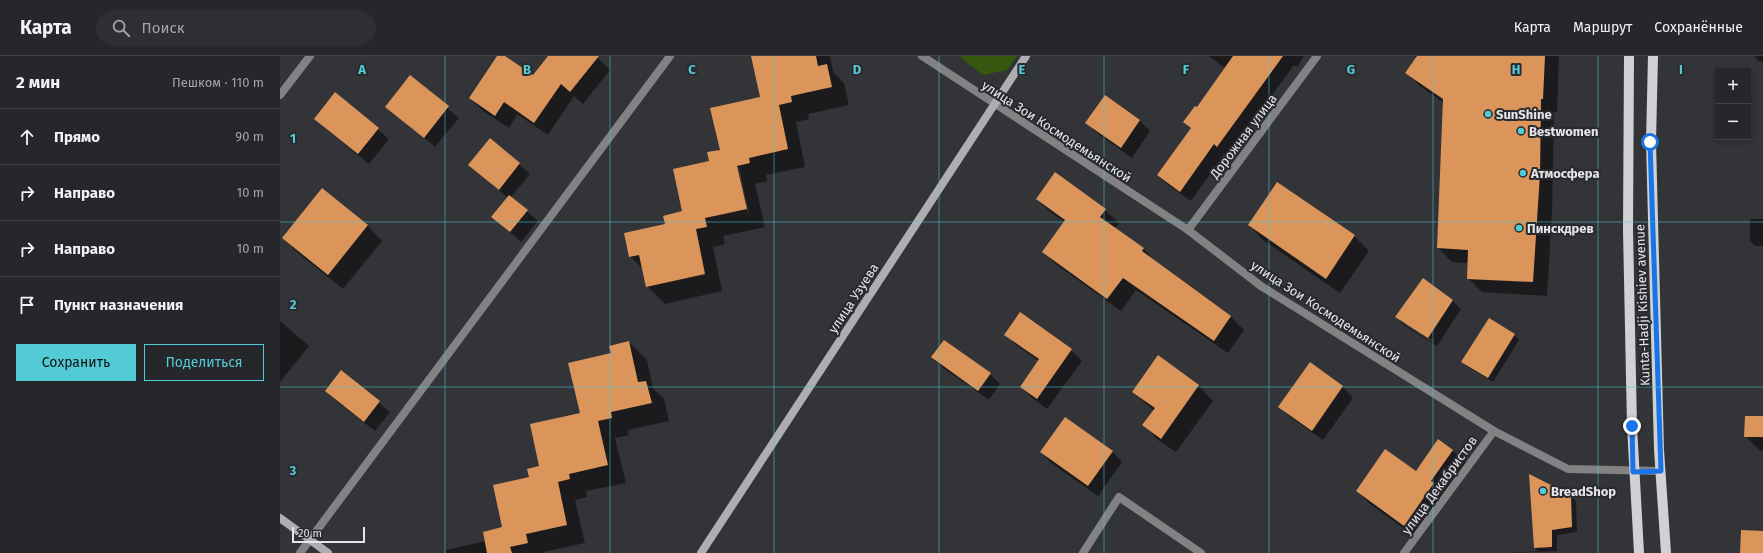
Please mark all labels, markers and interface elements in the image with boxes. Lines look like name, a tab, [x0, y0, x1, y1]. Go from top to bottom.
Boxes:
search box	[96, 10, 376, 46]
text: Карта	[20, 16, 72, 39]
icon: search	[110, 17, 132, 39]
text: Поиск	[142, 19, 184, 37]
text: Карта	[1514, 19, 1551, 36]
text: Маршрут	[1573, 19, 1632, 36]
text: Сохранённые	[1654, 19, 1743, 36]
text: A	[357, 62, 366, 77]
text: B	[523, 62, 531, 77]
text: C	[688, 62, 696, 77]
text: D	[853, 62, 862, 77]
text: E	[1019, 62, 1026, 77]
text: F	[1183, 62, 1190, 77]
text: G	[1347, 62, 1355, 77]
text: H	[1512, 62, 1520, 77]
text: I	[1679, 62, 1683, 77]
map controls	[1715, 68, 1751, 140]
button: +	[1715, 68, 1751, 104]
text: 2 мин	[16, 72, 60, 93]
text: Пешком · 110 m	[172, 75, 264, 90]
street label: улица Зои Космодемьянской	[979, 77, 1134, 186]
street label: Дорожная улица	[1206, 91, 1280, 182]
button: −	[1715, 104, 1751, 140]
place label: SunShine	[1496, 107, 1552, 122]
marker: SunShine	[1483, 109, 1493, 119]
place label: Bestwomen	[1529, 124, 1599, 139]
icon: ahead	[16, 126, 38, 148]
marker: Bestwomen	[1516, 126, 1526, 136]
text: Прямо	[54, 128, 100, 146]
text: 90 m	[235, 129, 264, 144]
text: 1	[290, 131, 296, 146]
route start	[1641, 133, 1659, 151]
place label: Атмосфера	[1530, 166, 1600, 181]
marker: Атмосфера	[1518, 168, 1528, 178]
icon: right	[16, 182, 38, 204]
text: Направо	[54, 184, 115, 202]
text: 10 m	[237, 185, 264, 200]
place label: Пинскдрев	[1527, 221, 1594, 236]
marker: Пинскдрев	[1514, 223, 1524, 233]
street label: Kunta-Hadji Kishiev avenue	[1632, 224, 1653, 386]
icon: right	[16, 238, 38, 260]
text: Направо	[54, 240, 115, 258]
text: 10 m	[237, 241, 264, 256]
street label: улица Зои Космодемьянской	[1248, 257, 1403, 366]
street label: улица Узуева	[825, 261, 882, 336]
icon: arrive	[16, 294, 38, 316]
text: Пункт назначения	[54, 296, 183, 314]
text: 2	[290, 297, 297, 312]
button: Сохранить	[16, 344, 136, 381]
button: Поделиться	[144, 344, 264, 381]
route end	[1623, 417, 1641, 435]
street label: улица Декабристов	[1399, 433, 1480, 537]
text: 3	[289, 463, 297, 478]
place label: BreadShop	[1551, 484, 1616, 499]
marker: BreadShop	[1538, 486, 1548, 496]
scale bar	[292, 525, 365, 544]
text: 20 m	[298, 527, 322, 540]

